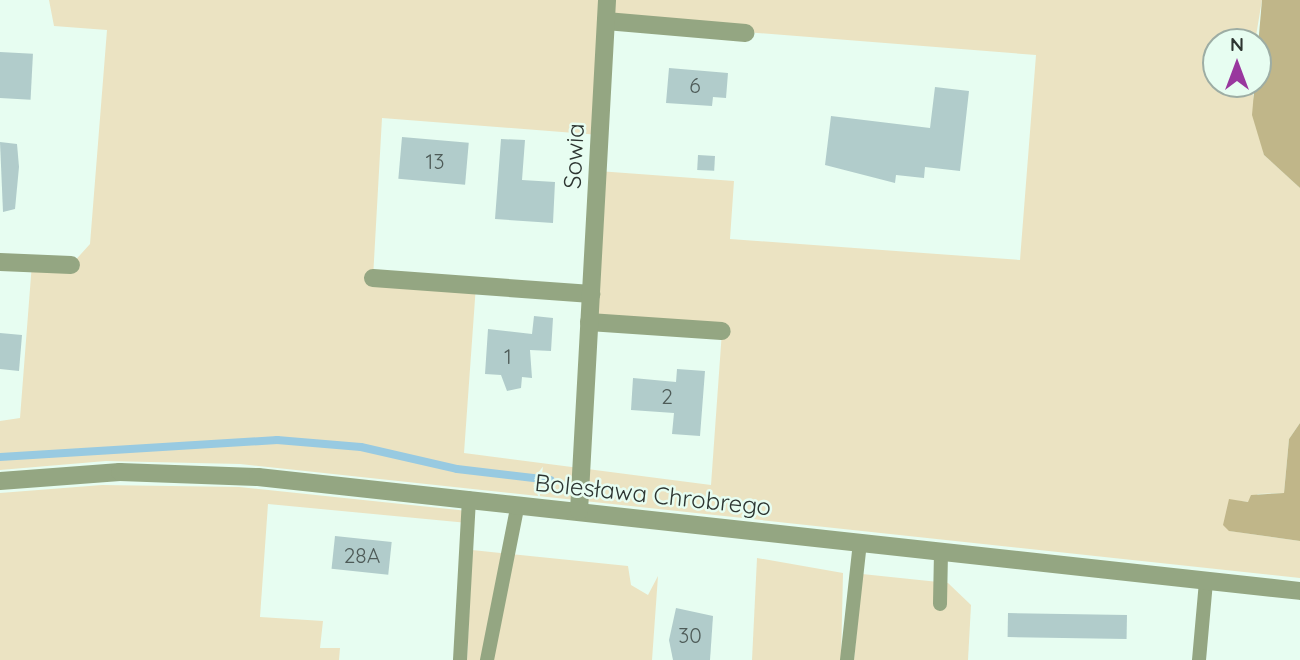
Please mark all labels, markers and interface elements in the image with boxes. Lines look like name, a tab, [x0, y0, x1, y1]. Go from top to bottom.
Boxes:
north arrow	[1202, 28, 1272, 98]
text: N	[1230, 32, 1244, 56]
house number: 6	[689, 72, 701, 98]
street label: Sowia	[558, 122, 590, 190]
house number: 13	[426, 148, 444, 174]
house number: 1	[504, 343, 512, 369]
house number: 2	[661, 383, 673, 409]
street label: Bolesława Chrobrego	[533, 468, 773, 522]
house number: 28A	[344, 542, 380, 568]
house number: 30	[678, 622, 702, 648]

